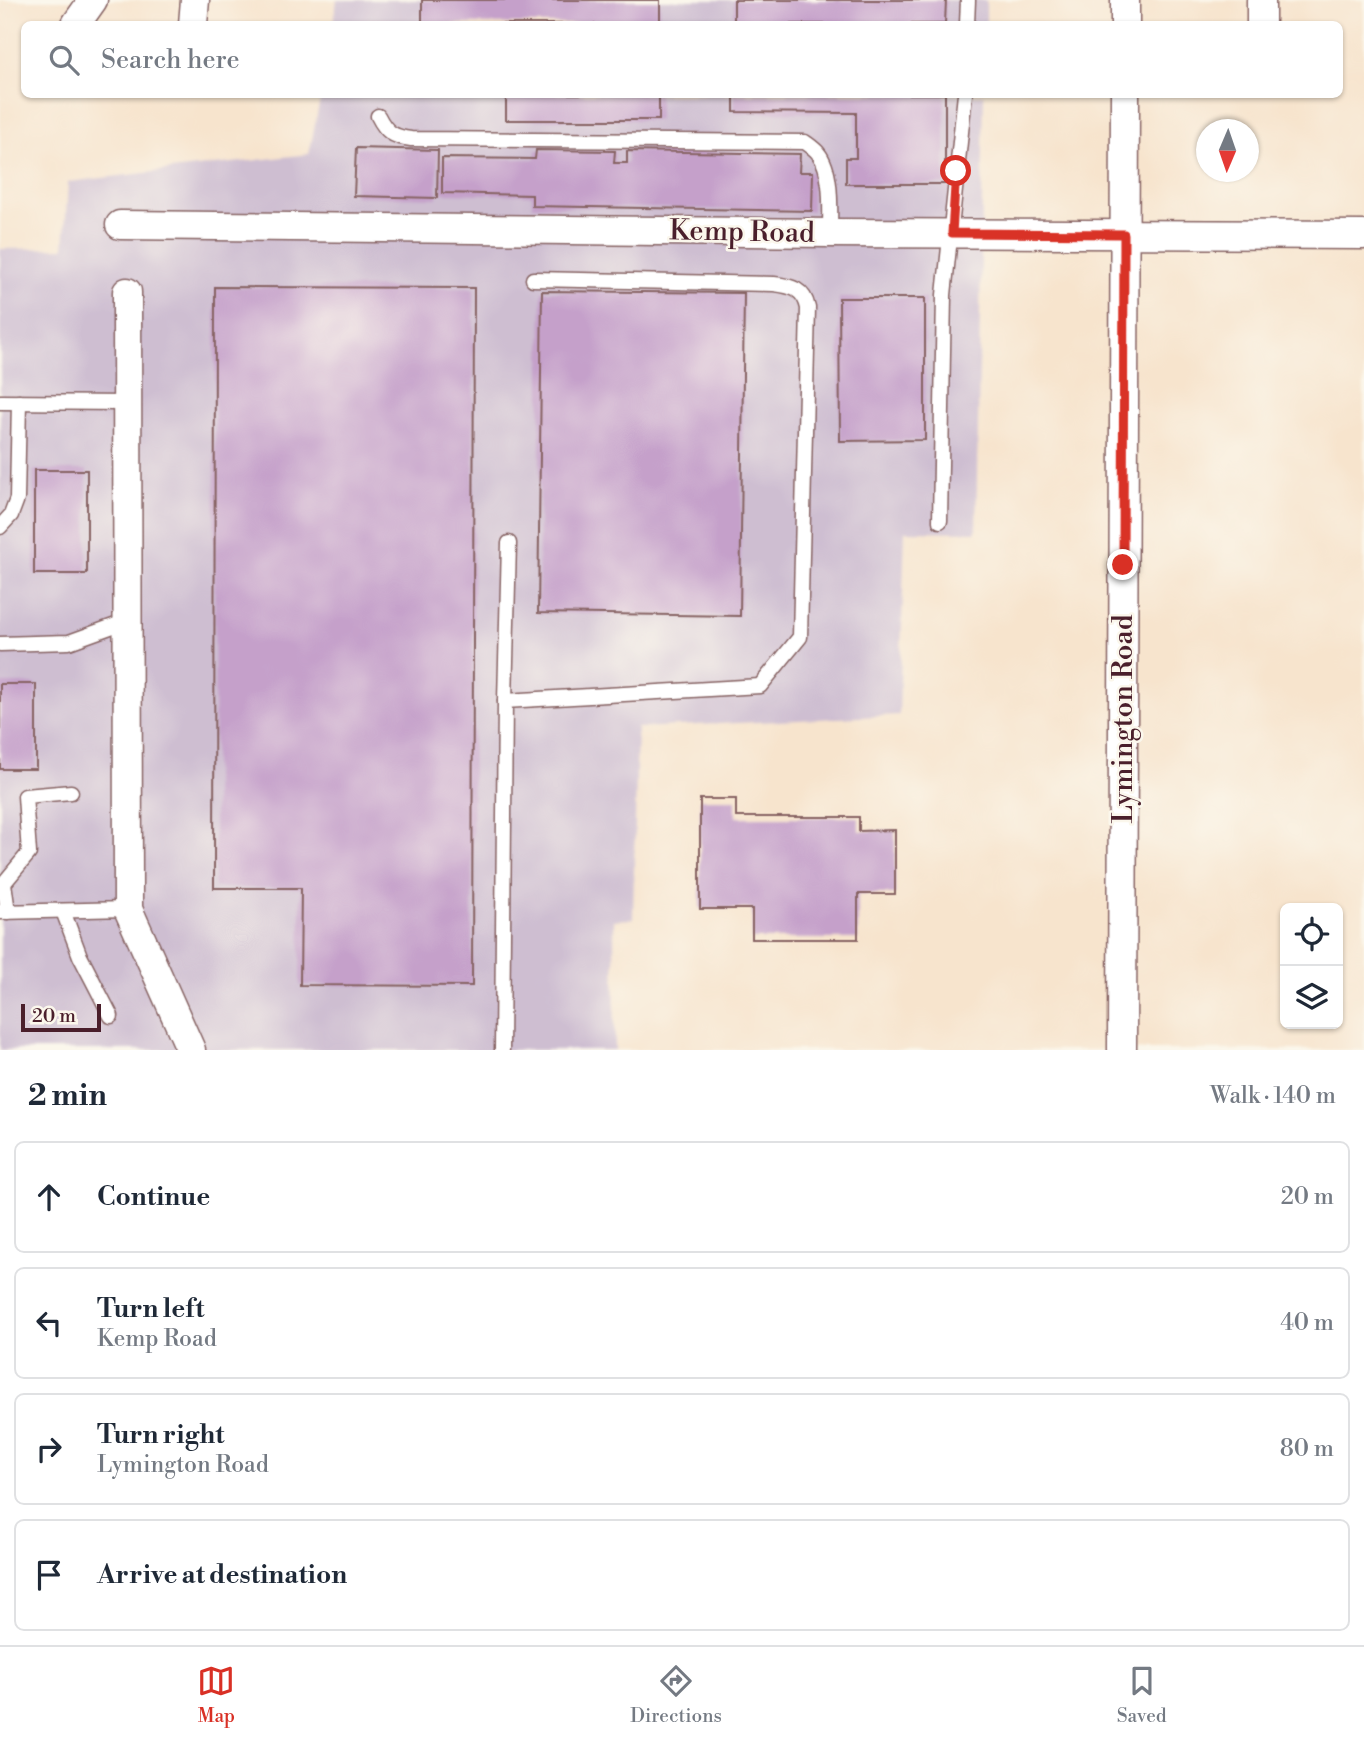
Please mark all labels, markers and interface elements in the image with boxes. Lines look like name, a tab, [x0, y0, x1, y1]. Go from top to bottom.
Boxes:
search box	[21, 21, 1343, 98]
icon: search	[45, 41, 83, 79]
text: Search here	[101, 44, 240, 76]
north arrow	[1196, 119, 1259, 182]
route start	[940, 155, 971, 186]
street label: Kemp Road	[669, 213, 815, 251]
route end	[1107, 549, 1138, 580]
street label: Lymington Road	[1106, 614, 1141, 824]
map controls	[1280, 903, 1343, 1029]
button: locate	[1280, 903, 1343, 966]
button: layers	[1280, 966, 1343, 1029]
scale bar	[21, 1001, 102, 1033]
text: 20 m	[32, 1004, 76, 1028]
text: 2 min	[28, 1077, 107, 1115]
text: Walk · 140 m	[1210, 1082, 1336, 1110]
icon: ahead	[30, 1178, 68, 1216]
text: Continue	[97, 1181, 210, 1213]
text: 20 m	[1281, 1183, 1334, 1211]
text: Turn left	[97, 1293, 205, 1325]
icon: left	[30, 1304, 68, 1342]
text: 40 m	[1280, 1309, 1334, 1337]
text: Kemp Road	[97, 1325, 217, 1353]
text: Turn right	[97, 1419, 225, 1451]
icon: right	[30, 1430, 68, 1468]
text: 80 m	[1280, 1435, 1334, 1463]
text: Lymington Road	[97, 1451, 269, 1479]
icon: arrive	[30, 1556, 68, 1594]
text: Arrive at destination	[97, 1559, 347, 1591]
tab: Map	[197, 1662, 235, 1728]
tab: Directions	[630, 1662, 722, 1728]
tab: Saved	[1117, 1662, 1167, 1728]

